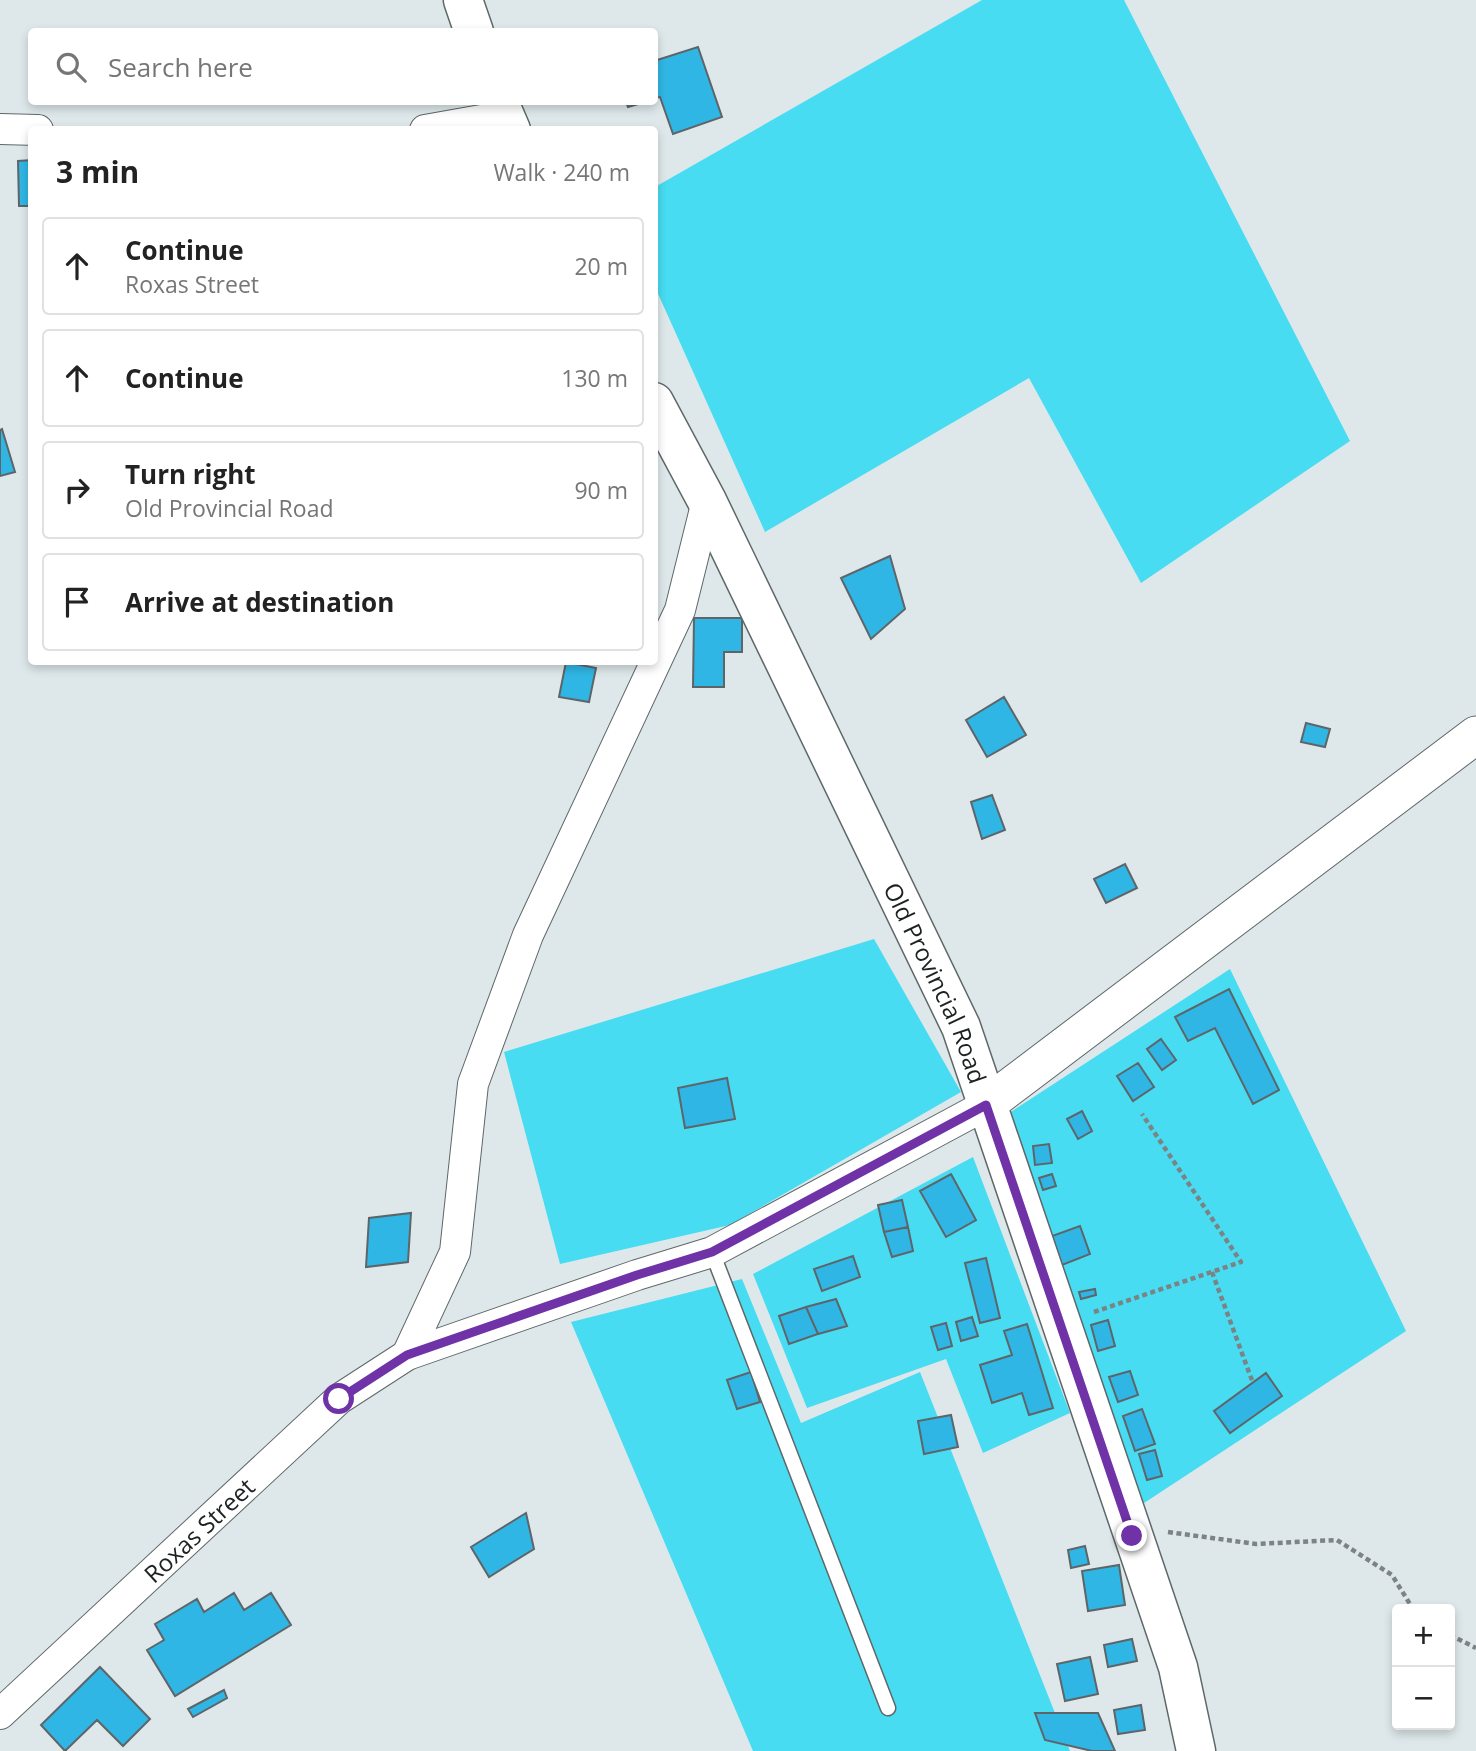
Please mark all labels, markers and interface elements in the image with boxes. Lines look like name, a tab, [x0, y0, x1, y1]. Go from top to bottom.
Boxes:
search box	[28, 28, 658, 105]
icon: search	[52, 48, 90, 86]
text: Search here	[108, 49, 253, 85]
text: 3 min	[56, 151, 139, 192]
text: Walk · 240 m	[493, 156, 630, 188]
text: Continue	[125, 232, 244, 268]
icon: ahead	[58, 247, 96, 285]
text: 20 m	[574, 250, 628, 282]
text: Roxas Street	[125, 268, 259, 300]
icon: ahead	[58, 359, 96, 397]
text: Continue	[125, 360, 244, 396]
text: 130 m	[561, 362, 628, 394]
text: Turn right	[125, 456, 256, 492]
icon: right	[58, 471, 96, 509]
text: 90 m	[574, 474, 628, 506]
text: Old Provincial Road	[125, 492, 333, 524]
icon: arrive	[58, 583, 96, 621]
text: Arrive at destination	[125, 584, 394, 620]
street label: Old Provincial Road	[877, 876, 995, 1088]
route start	[323, 1383, 354, 1414]
street label: Roxas Street	[136, 1470, 261, 1589]
route end	[1116, 1520, 1147, 1551]
map controls	[1392, 1604, 1455, 1730]
button: +	[1392, 1604, 1455, 1667]
button: −	[1392, 1667, 1455, 1730]

